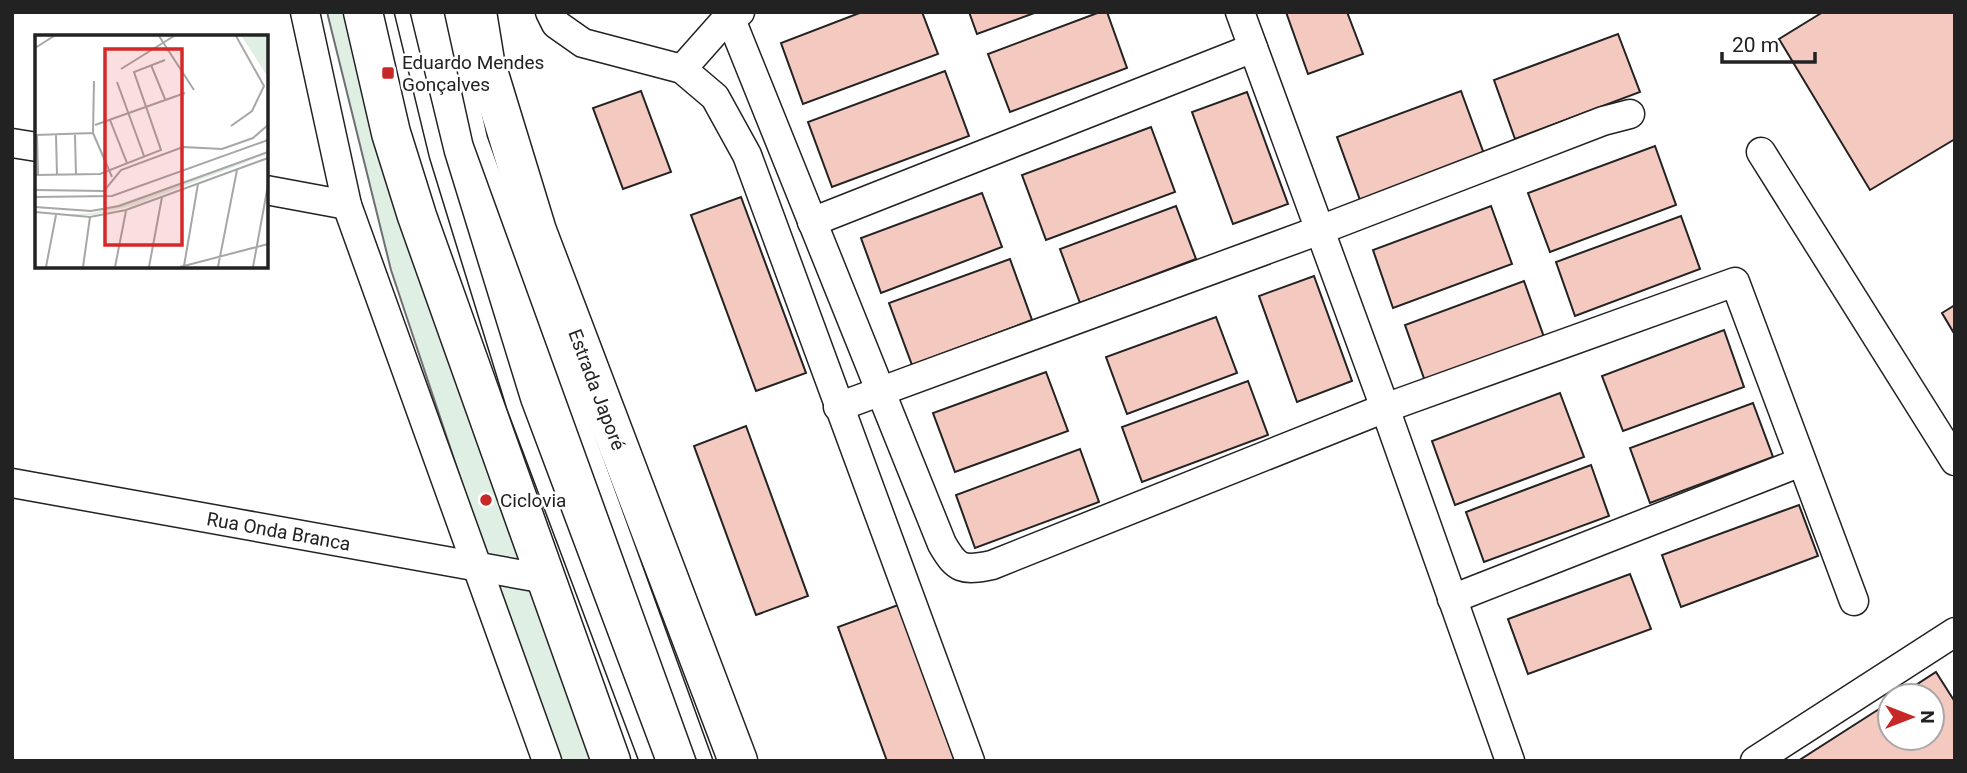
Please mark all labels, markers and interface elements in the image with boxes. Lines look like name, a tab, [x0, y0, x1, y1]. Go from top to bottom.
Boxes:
scale bar	[1722, 21, 1815, 65]
text: 20 m	[1732, 33, 1779, 57]
inset map	[35, 35, 268, 268]
place label: Eduardo Mendes Gonçalves	[402, 51, 544, 96]
marker: Eduardo Mendes Gonçalves	[380, 65, 396, 81]
street label: Estrada Japoré	[564, 326, 631, 453]
place label: Ciclovia	[500, 489, 566, 512]
marker: Ciclovia	[478, 492, 494, 508]
street label: Rua Onda Branca	[205, 507, 352, 555]
north arrow	[1876, 682, 1946, 752]
text: N	[1916, 710, 1939, 724]

